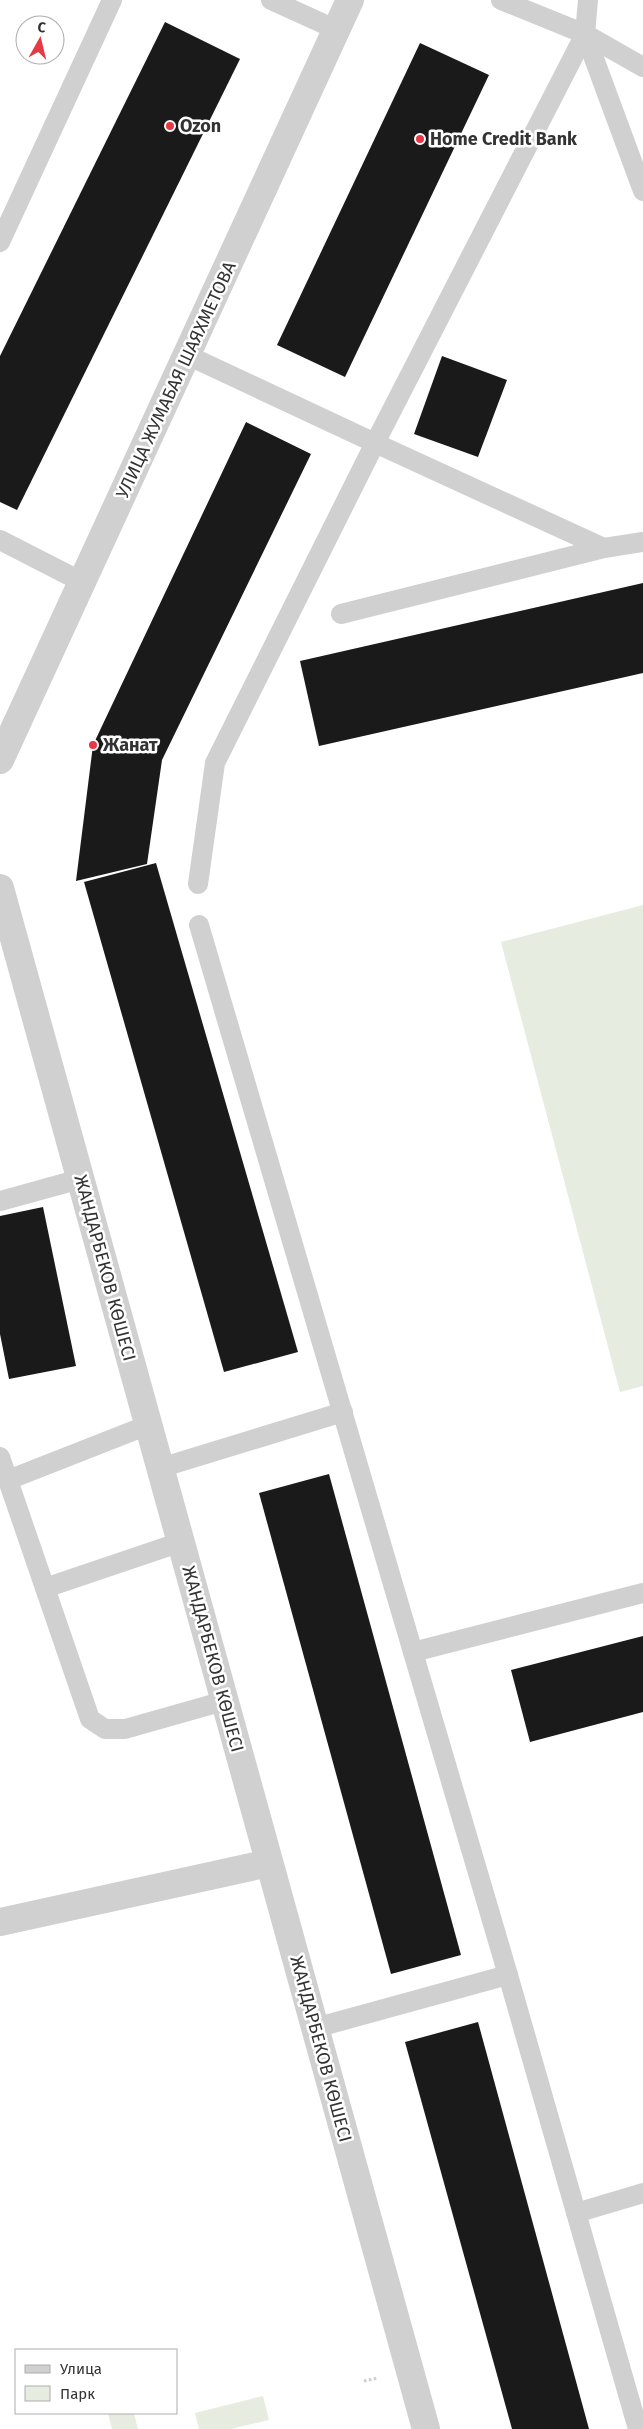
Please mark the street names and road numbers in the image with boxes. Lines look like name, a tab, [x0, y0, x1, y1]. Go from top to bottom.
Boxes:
street label: УЛИЦА ЖУМАБАЯ ШАЯХМЕТОВА	[111, 257, 241, 502]
street label: ЖАНДАРБЕКОВ КӨШЕСІ	[70, 1172, 140, 1364]
street label: ЖАНДАРБЕКОВ КӨШЕСІ	[178, 1563, 248, 1755]
street label: ЖАНДАРБЕКОВ КӨШЕСІ	[286, 1953, 356, 2145]

